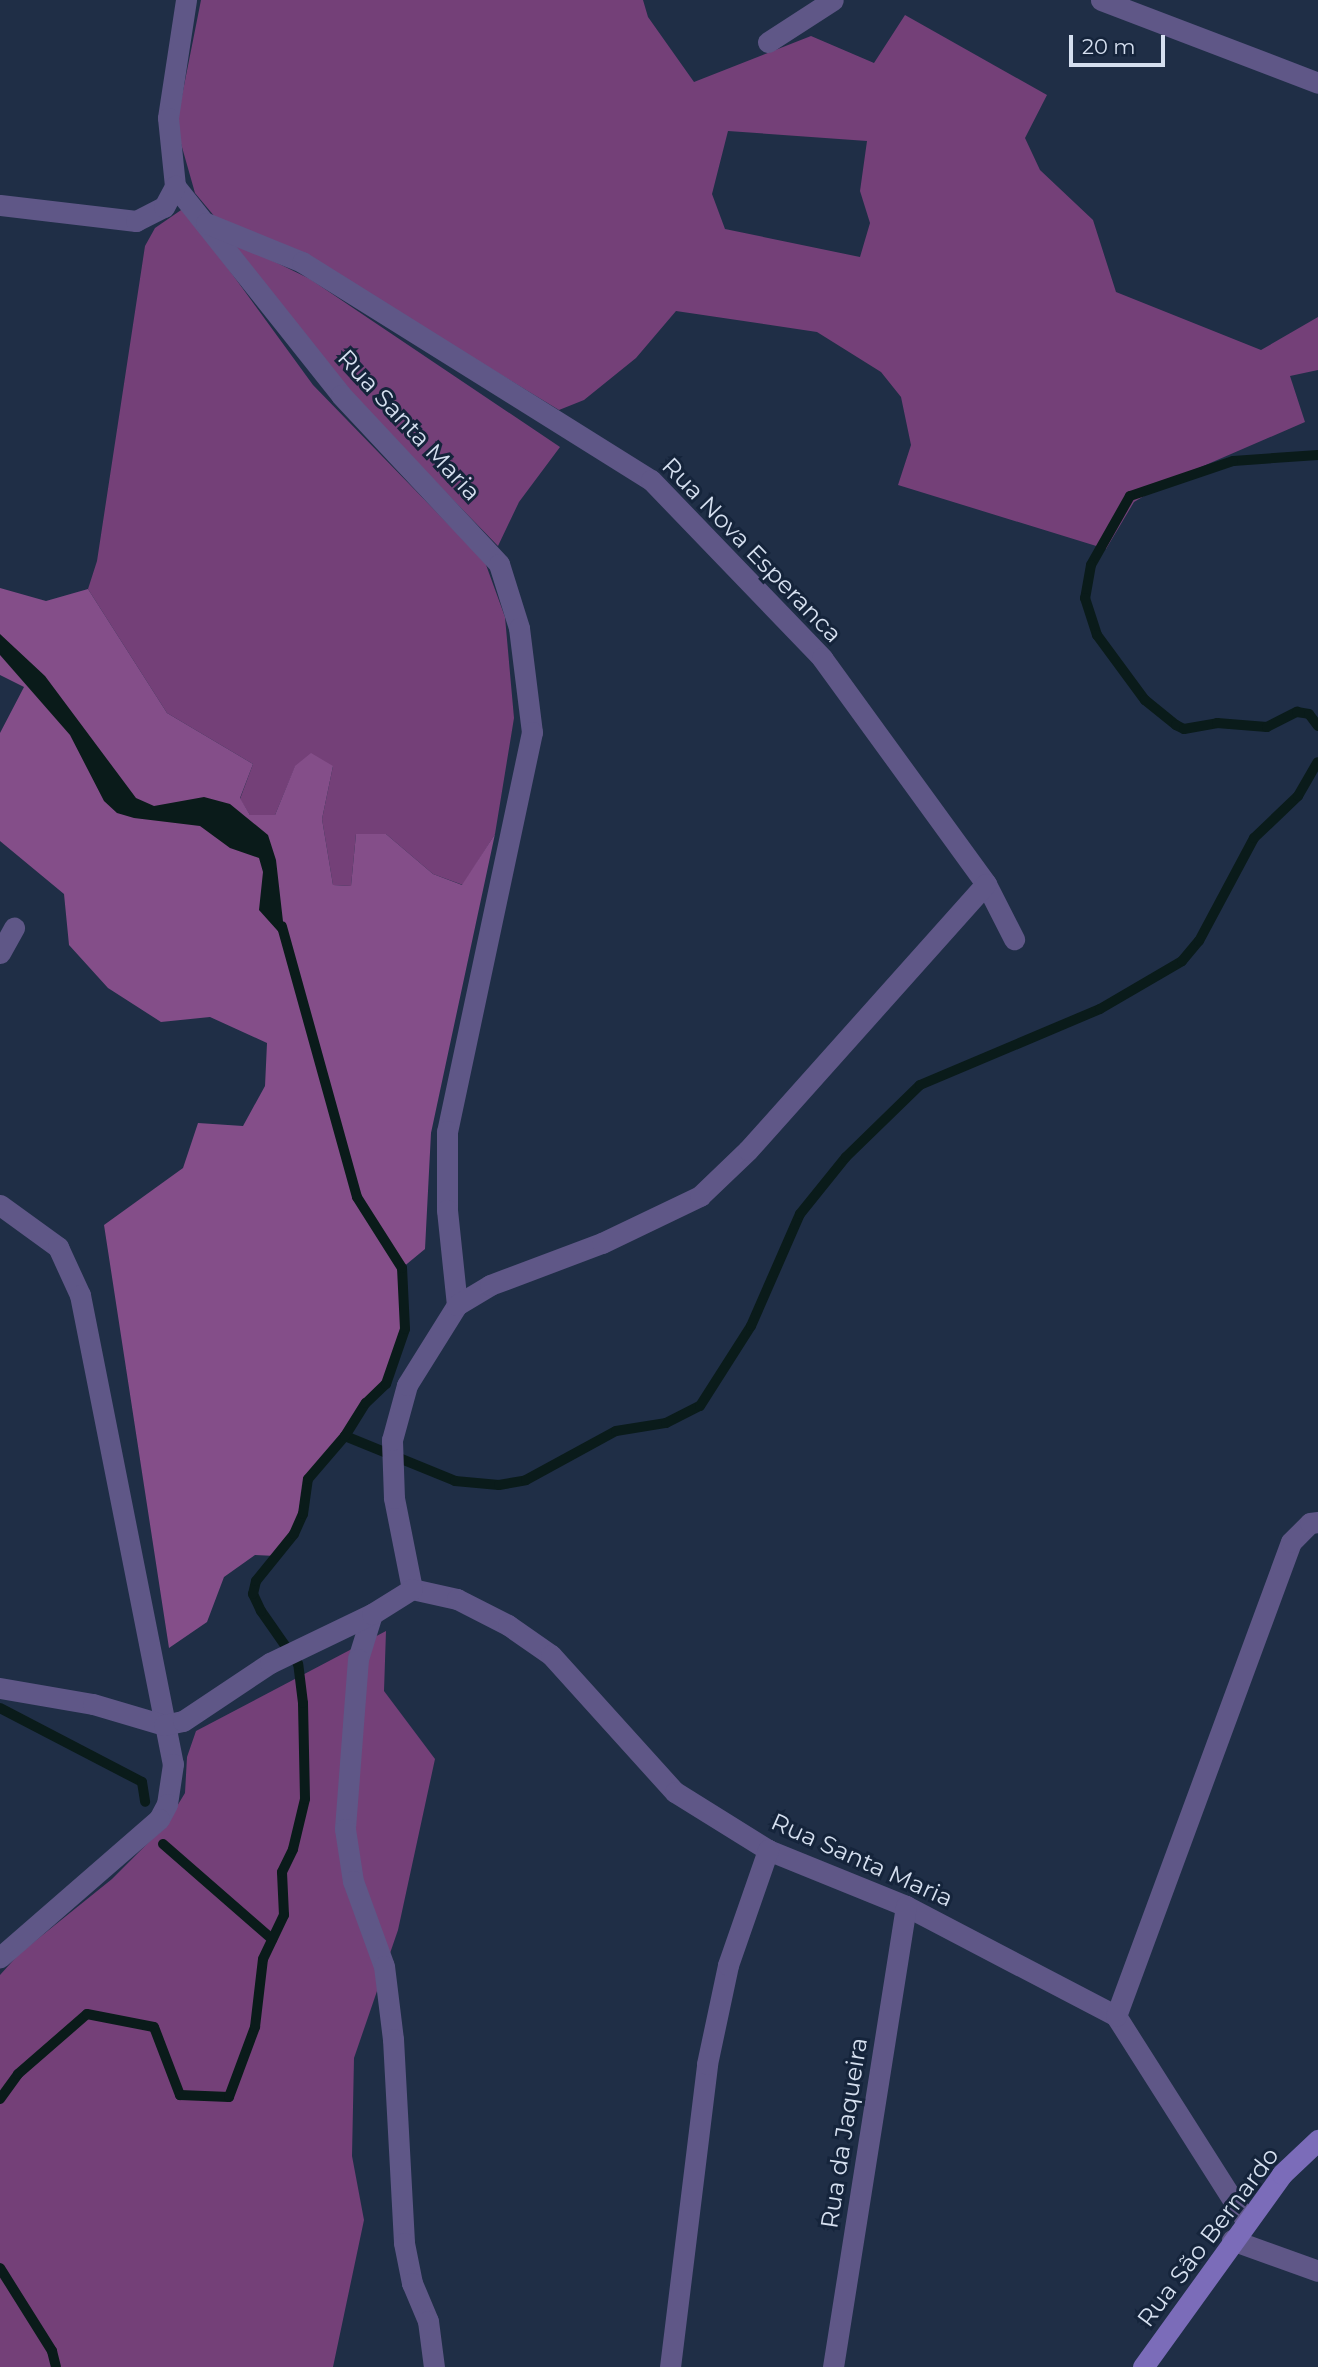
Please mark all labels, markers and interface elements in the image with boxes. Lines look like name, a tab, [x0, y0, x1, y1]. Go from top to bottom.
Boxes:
scale bar	[1073, 21, 1169, 65]
text: 20 m	[1082, 34, 1136, 59]
street label: Rua Santa Maria	[332, 344, 486, 506]
street label: Rua Nova Esperanca	[656, 451, 848, 649]
street label: Rua Santa Maria	[767, 1807, 957, 1913]
street label: Rua da Jaqueira	[815, 2035, 873, 2231]
street label: Rua São Bernardo	[1131, 2142, 1285, 2332]

